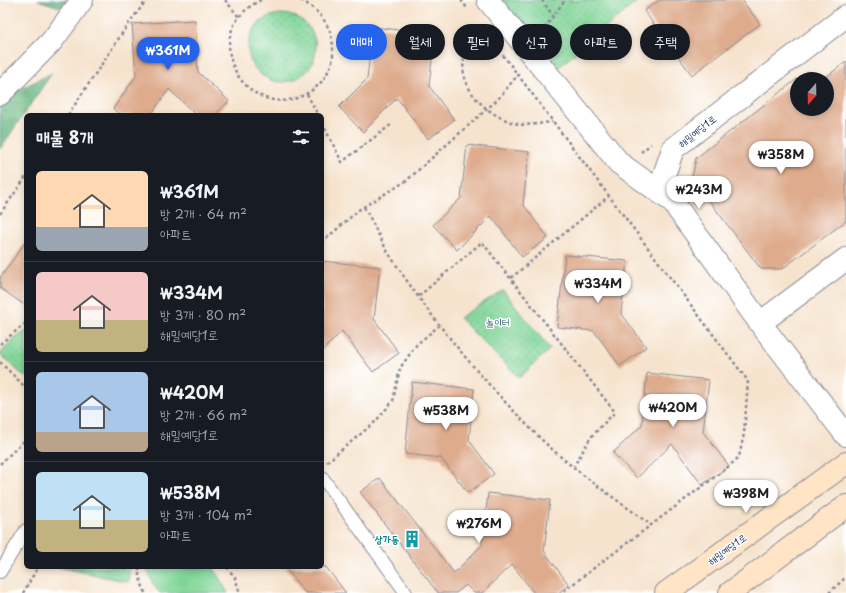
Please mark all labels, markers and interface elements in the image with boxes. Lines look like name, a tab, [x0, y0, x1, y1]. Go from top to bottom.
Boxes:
chip: 매매	[336, 24, 387, 60]
chip: 월세	[395, 24, 445, 60]
chip: 필터	[453, 24, 504, 60]
chip: 신규	[512, 24, 562, 60]
chip: 아파트	[570, 24, 632, 60]
chip: 주택	[640, 24, 690, 60]
pin: ₩361M	[140, 37, 196, 71]
text: ₩361M	[146, 40, 190, 59]
north arrow	[790, 72, 834, 116]
map controls	[790, 72, 834, 116]
street label: 해밀예당1로	[674, 111, 719, 150]
text: 매물 8개	[36, 124, 93, 150]
icon: filters	[290, 126, 312, 148]
pin: ₩358M	[753, 141, 809, 175]
text: ₩358M	[758, 144, 804, 163]
pin: ₩243M	[671, 176, 727, 210]
text: ₩361M	[160, 178, 219, 204]
text: ₩243M	[675, 179, 723, 198]
icon: home	[68, 187, 116, 235]
text: 방 2개 · 64 m²	[160, 204, 247, 223]
text: 아파트	[160, 224, 191, 243]
pin: ₩334M	[570, 270, 626, 304]
text: ₩334M	[574, 273, 622, 292]
text: ₩334M	[160, 279, 223, 305]
icon: home	[68, 288, 116, 336]
text: 방 3개 · 80 m²	[160, 305, 246, 324]
park label: 놀이터	[486, 314, 510, 329]
text: 해밀예당1로	[160, 325, 218, 344]
text: ₩420M	[160, 379, 224, 405]
icon: home	[68, 388, 116, 436]
pin: ₩420M	[645, 394, 701, 428]
pin: ₩538M	[418, 397, 474, 431]
text: ₩420M	[648, 397, 698, 416]
text: ₩538M	[423, 400, 469, 419]
text: 방 2개 · 66 m²	[160, 405, 247, 424]
text: 해밀예당1로	[160, 425, 218, 444]
text: ₩538M	[160, 479, 220, 505]
pin: ₩398M	[718, 480, 774, 514]
text: ₩398M	[723, 483, 769, 502]
icon: home	[68, 488, 116, 536]
text: 방 3개 · 104 m²	[160, 505, 253, 524]
pin: ₩276M	[451, 510, 507, 544]
text: ₩276M	[456, 513, 502, 532]
text: 아파트	[160, 525, 191, 544]
building icon: 상가동	[402, 529, 422, 549]
street label: 해밀예당1로	[704, 529, 749, 568]
place label: 상가동	[375, 531, 399, 546]

